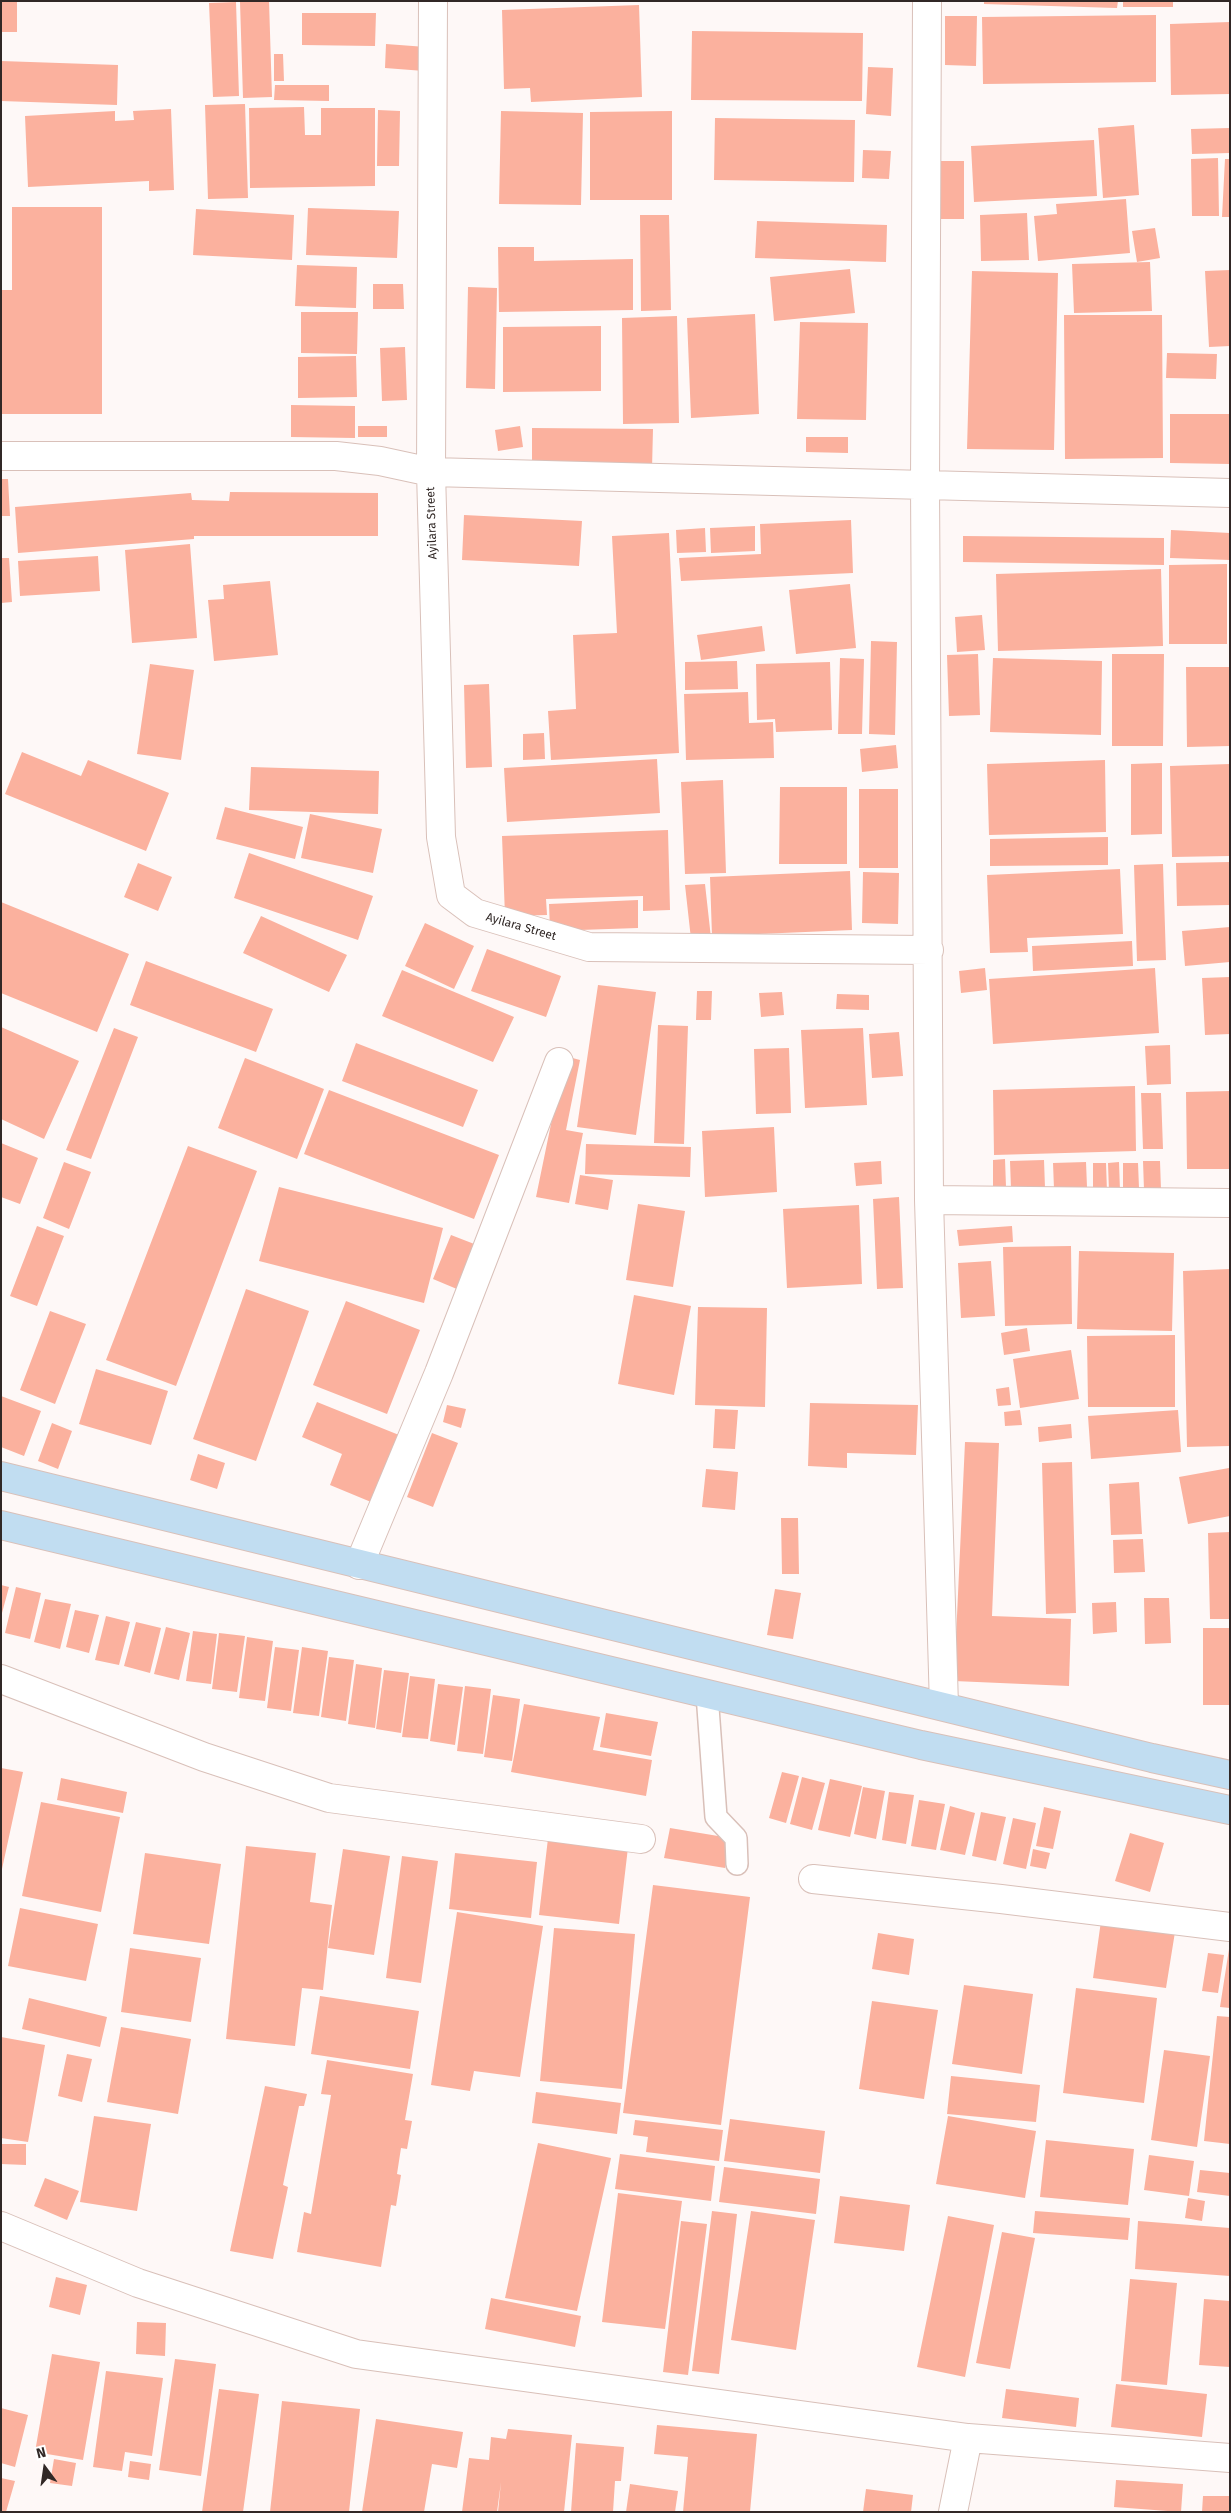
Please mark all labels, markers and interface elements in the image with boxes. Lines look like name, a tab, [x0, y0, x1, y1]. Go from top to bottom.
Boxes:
street label: Ayilara Street	[424, 486, 440, 560]
street label: Ayilara Street	[484, 910, 558, 944]
north arrow	[20, 2443, 70, 2493]
text: N	[35, 2444, 48, 2462]

